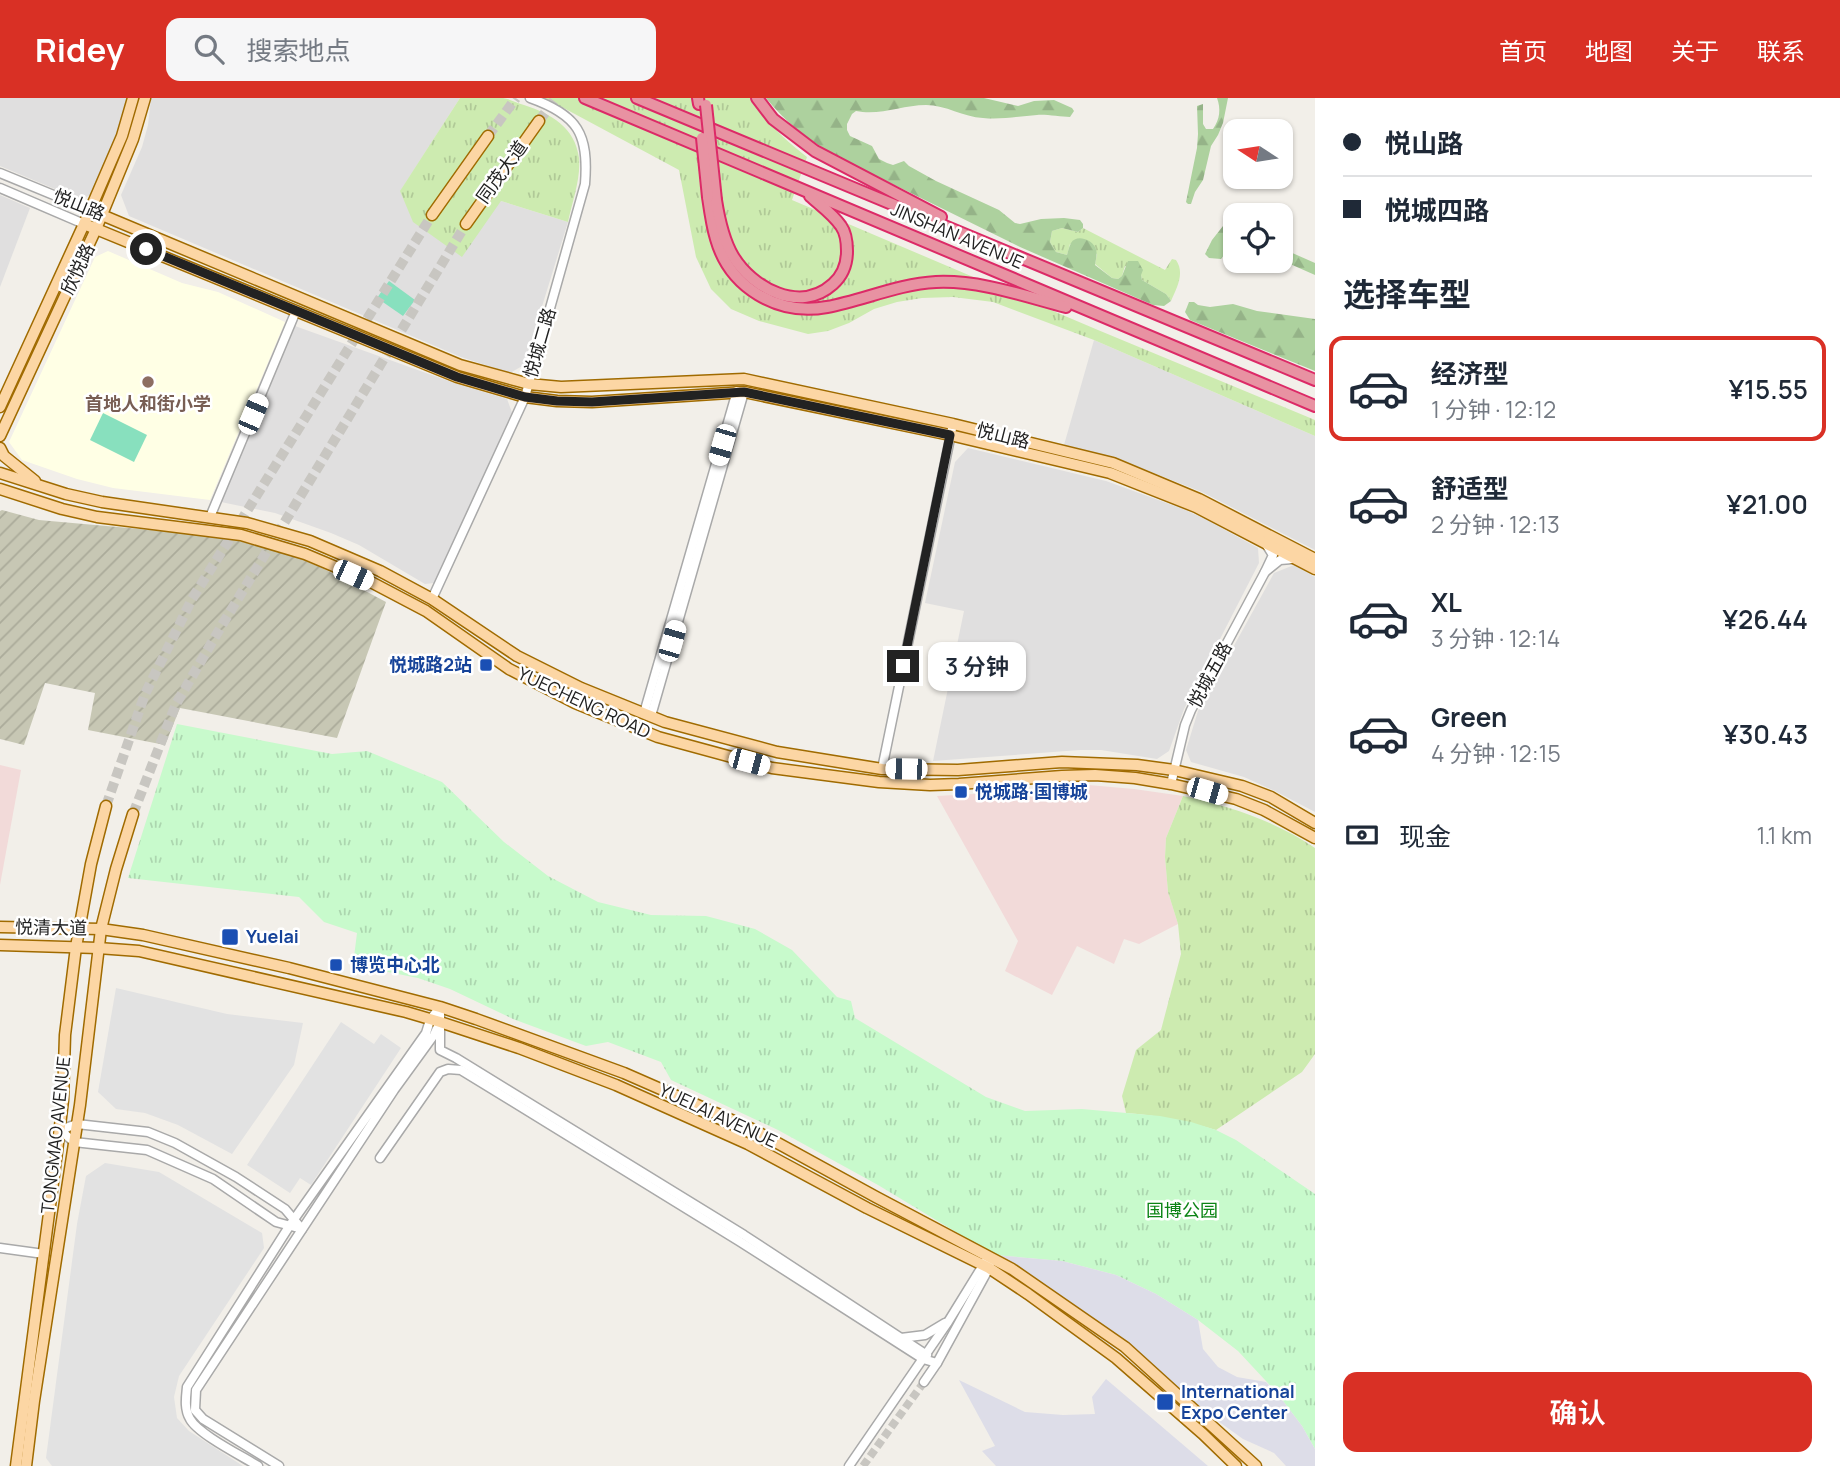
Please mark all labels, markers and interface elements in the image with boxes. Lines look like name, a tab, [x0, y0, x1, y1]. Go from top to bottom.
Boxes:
search box	[166, 18, 656, 81]
text: Ridey	[35, 27, 124, 72]
icon: search	[190, 30, 228, 68]
text: 搜索地点	[246, 32, 350, 68]
text: 首页	[1499, 34, 1547, 67]
text: 地图	[1585, 34, 1633, 67]
text: 关于	[1671, 34, 1719, 67]
text: 联系	[1757, 34, 1805, 67]
north arrow	[1223, 119, 1293, 189]
map controls	[1223, 119, 1293, 273]
text: 悦山路	[1385, 125, 1463, 161]
street label: 同茂大道	[470, 135, 532, 208]
street label: 悦山路	[50, 183, 109, 225]
text: 悦城四路	[1385, 192, 1489, 228]
street label: JINSHAN AVENUE	[887, 196, 1027, 274]
button: locate	[1223, 203, 1293, 273]
route start	[130, 233, 162, 265]
street label: 欣悦路	[55, 239, 99, 298]
text: 选择车型	[1343, 272, 1471, 316]
street label: 悦城二路	[518, 305, 560, 381]
text: 经济型	[1431, 355, 1509, 391]
icon: car	[1347, 357, 1410, 420]
text: ¥15.55	[1729, 371, 1808, 407]
marker: 首地人和街小学	[140, 374, 156, 390]
place label: 首地人和街小学	[85, 391, 211, 415]
car	[236, 391, 271, 437]
text: 1 分钟 · 12:12	[1431, 393, 1556, 425]
street label: 悦山路	[974, 417, 1032, 453]
car	[707, 422, 738, 468]
text: 舒适型	[1431, 470, 1509, 506]
icon: car	[1347, 472, 1410, 535]
text: ¥21.00	[1727, 486, 1808, 522]
text: 2 分钟 · 12:13	[1431, 508, 1560, 540]
car	[330, 557, 377, 593]
text: XL	[1431, 584, 1462, 620]
icon: car	[1347, 587, 1410, 650]
text: ¥26.44	[1723, 601, 1808, 637]
car	[657, 618, 688, 664]
text: 3 分钟 · 12:14	[1431, 622, 1560, 654]
street label: 悦城五路	[1182, 637, 1237, 712]
callout: 3 分钟	[928, 642, 1026, 690]
route end	[887, 650, 919, 682]
text: 3 分钟	[945, 650, 1009, 682]
place label: 悦城路2站	[389, 652, 472, 676]
marker: 悦城路2站	[478, 657, 494, 673]
street label: YUECHENG ROAD	[514, 661, 655, 743]
text: Green	[1431, 699, 1507, 735]
icon: car	[1347, 702, 1410, 765]
text: ¥30.43	[1723, 716, 1808, 752]
text: 4 分钟 · 12:15	[1431, 737, 1561, 769]
car	[726, 746, 773, 778]
car	[885, 758, 928, 780]
car	[1184, 775, 1231, 807]
place label: 悦城路·国博城	[975, 779, 1088, 803]
marker: 悦城路·国博城	[953, 784, 969, 800]
icon: cash	[1343, 816, 1381, 854]
text: 现金	[1399, 818, 1451, 854]
text: 1.1 km	[1756, 819, 1812, 851]
street label: 悦清大道	[15, 914, 87, 940]
place label: Yuelai	[246, 924, 299, 948]
marker: Yuelai	[220, 927, 240, 947]
place label: 博览中心北	[350, 952, 440, 976]
marker: 博览中心北	[328, 957, 344, 973]
street label: TONGMAO AVENUE	[35, 1055, 75, 1215]
street label: YUELAI AVENUE	[655, 1077, 781, 1153]
park label: 国博公园	[1146, 1198, 1218, 1222]
button: 确认	[1343, 1372, 1812, 1452]
place label: International Expo Center	[1181, 1379, 1295, 1424]
marker: International Expo Center	[1155, 1392, 1175, 1412]

